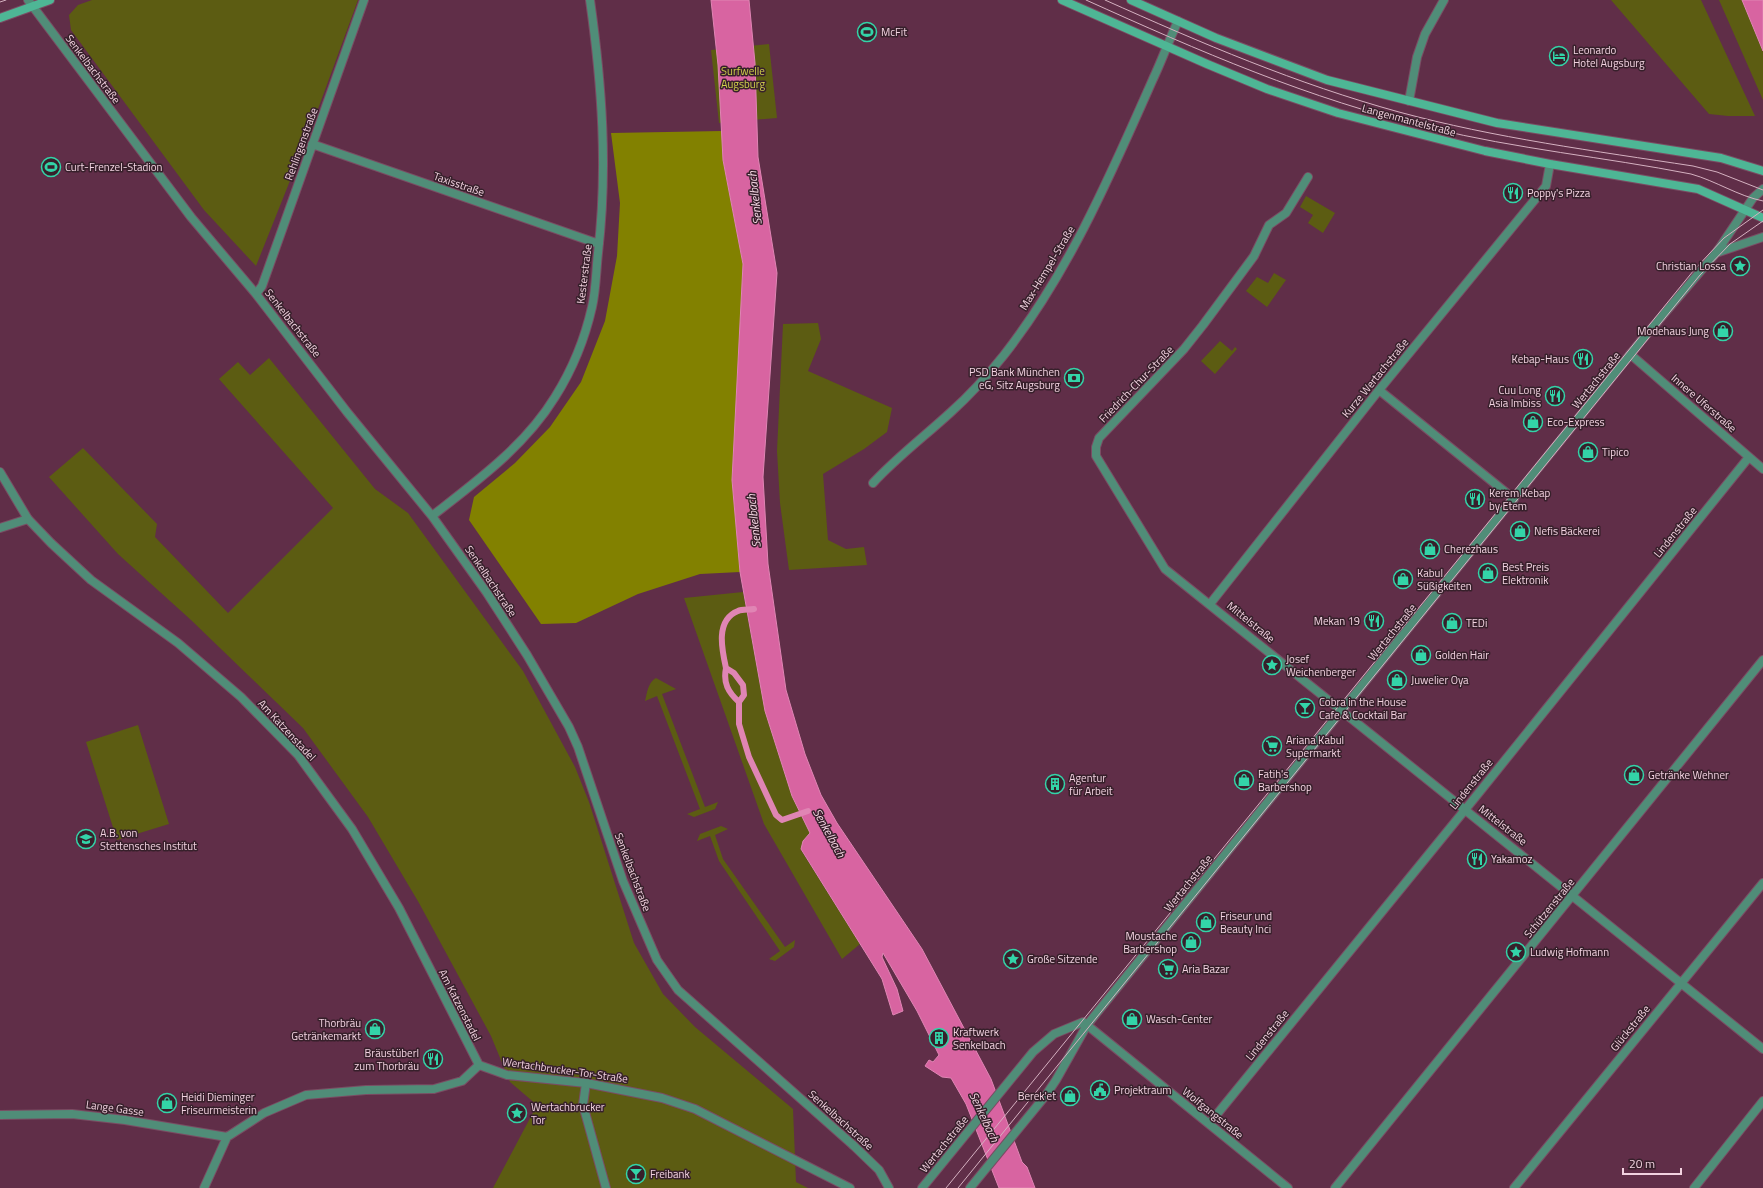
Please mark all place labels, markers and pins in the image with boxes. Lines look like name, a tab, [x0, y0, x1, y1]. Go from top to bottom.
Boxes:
sports icon: McFit	[856, 21, 878, 43]
place label: McFit	[881, 24, 907, 40]
place label: Leonardo Hotel Augsburg	[1573, 42, 1645, 71]
hotel icon: Leonardo Hotel Augsburg	[1548, 45, 1570, 67]
sports icon: Curt-Frenzel-Stadion	[40, 156, 62, 178]
place label: Curt-Frenzel-Stadion	[65, 159, 163, 175]
restaurant icon: Poppy's Pizza	[1502, 182, 1524, 204]
place label: Poppy's Pizza	[1527, 185, 1591, 201]
place icon: Christian Lossa	[1729, 255, 1751, 277]
place label: Christian Lossa	[1656, 258, 1726, 274]
shop icon: Modehaus Jung	[1712, 320, 1734, 342]
place label: Modehaus Jung	[1637, 323, 1709, 339]
restaurant icon: Kebap-Haus	[1572, 348, 1594, 370]
place label: Kebap-Haus	[1512, 351, 1569, 367]
place label: PSD Bank München eG, Sitz Augsburg	[969, 364, 1060, 393]
bank icon: PSD Bank München eG, Sitz Augsburg	[1063, 367, 1085, 389]
place label: Cuu Long Asia Imbiss	[1489, 382, 1541, 411]
restaurant icon: Cuu Long Asia Imbiss	[1544, 385, 1566, 407]
shop icon: Eco-Express	[1522, 411, 1544, 433]
place label: Eco-Express	[1547, 414, 1605, 430]
shop icon: Tipico	[1577, 441, 1599, 463]
place label: Tipico	[1602, 444, 1629, 460]
place label: Kerem Kebap by Etem	[1489, 485, 1550, 514]
restaurant icon: Kerem Kebap by Etem	[1464, 488, 1486, 510]
shop icon: Nefis Bäckerei	[1509, 520, 1531, 542]
place label: Nefis Bäckerei	[1534, 523, 1600, 539]
shop icon: Cherezhaus	[1419, 538, 1441, 560]
place label: Cherezhaus	[1444, 541, 1498, 557]
place label: Best Preis Elektronik	[1502, 559, 1549, 588]
shop icon: Best Preis Elektronik	[1477, 562, 1499, 584]
place label: Kabul Süßigkeiten	[1417, 565, 1472, 594]
shop icon: Kabul Süßigkeiten	[1392, 568, 1414, 590]
restaurant icon: Mekan 19	[1363, 610, 1385, 632]
shop icon: TEDi	[1441, 612, 1463, 634]
place label: Mekan 19	[1314, 613, 1360, 629]
place label: TEDi	[1466, 615, 1487, 631]
shop icon: Golden Hair	[1410, 644, 1432, 666]
place label: Golden Hair	[1435, 647, 1489, 663]
place label: Josef Weichenberger	[1286, 651, 1356, 680]
place icon: Josef Weichenberger	[1261, 654, 1283, 676]
shop icon: Juwelier Oya	[1386, 669, 1408, 691]
place label: Juwelier Oya	[1411, 672, 1469, 688]
place label: Cobra in the House Cafe & Cocktail Bar	[1319, 694, 1407, 723]
bar icon: Cobra in the House Cafe & Cocktail Bar	[1294, 697, 1316, 719]
place label: Ariana Kabul Supermarkt	[1286, 732, 1344, 761]
supermarket icon: Ariana Kabul Supermarkt	[1261, 735, 1283, 757]
shop icon: Getränke Wehner	[1623, 764, 1645, 786]
place label: Fatih's Barbershop	[1258, 766, 1312, 795]
place label: Getränke Wehner	[1648, 767, 1729, 783]
shop icon: Fatih's Barbershop	[1233, 769, 1255, 791]
place label: Agentur für Arbeit	[1069, 770, 1113, 799]
building icon: Agentur für Arbeit	[1044, 773, 1066, 795]
place label: A.B. von Stettensches Institut	[100, 825, 197, 854]
school or university icon: A.B. von Stettensches Institut	[75, 828, 97, 850]
restaurant icon: Yakamoz	[1466, 848, 1488, 870]
place label: Yakamoz	[1491, 851, 1532, 867]
place label: Friseur und Beauty Inci	[1220, 908, 1272, 937]
shop icon: Friseur und Beauty Inci	[1195, 911, 1217, 933]
place label: Moustache Barbershop	[1123, 928, 1177, 957]
shop icon: Moustache Barbershop	[1180, 931, 1202, 953]
place icon: Ludwig Hofmann	[1505, 941, 1527, 963]
place label: Ludwig Hofmann	[1530, 944, 1609, 960]
place icon: Große Sitzende	[1002, 948, 1024, 970]
place label: Große Sitzende	[1027, 951, 1098, 967]
supermarket icon: Aria Bazar	[1157, 958, 1179, 980]
place label: Aria Bazar	[1182, 961, 1230, 977]
shop icon: Wasch-Center	[1121, 1008, 1143, 1030]
place label: Wasch-Center	[1146, 1011, 1212, 1027]
place label: Thorbräu Getränkemarkt	[291, 1015, 361, 1044]
shop icon: Thorbräu Getränkemarkt	[364, 1018, 386, 1040]
place label: Kraftwerk Senkelbach	[953, 1024, 1006, 1053]
building icon: Kraftwerk Senkelbach	[928, 1027, 950, 1049]
place label: Bräustüberl zum Thorbräu	[354, 1045, 419, 1074]
restaurant icon: Bräustüberl zum Thorbräu	[422, 1048, 444, 1070]
public building icon: Projektraum	[1089, 1079, 1111, 1101]
place label: Projektraum	[1114, 1082, 1171, 1098]
shop icon: Berek'et	[1059, 1085, 1081, 1107]
place label: Berek'et	[1018, 1088, 1056, 1104]
place label: Heidi Dieminger Friseurmeisterin	[181, 1089, 257, 1118]
shop icon: Heidi Dieminger Friseurmeisterin	[156, 1092, 178, 1114]
place label: Wertachbrucker Tor	[531, 1099, 605, 1128]
place icon: Wertachbrucker Tor	[506, 1102, 528, 1124]
bar icon: Freibank	[625, 1163, 647, 1185]
place label: Freibank	[650, 1166, 690, 1182]

